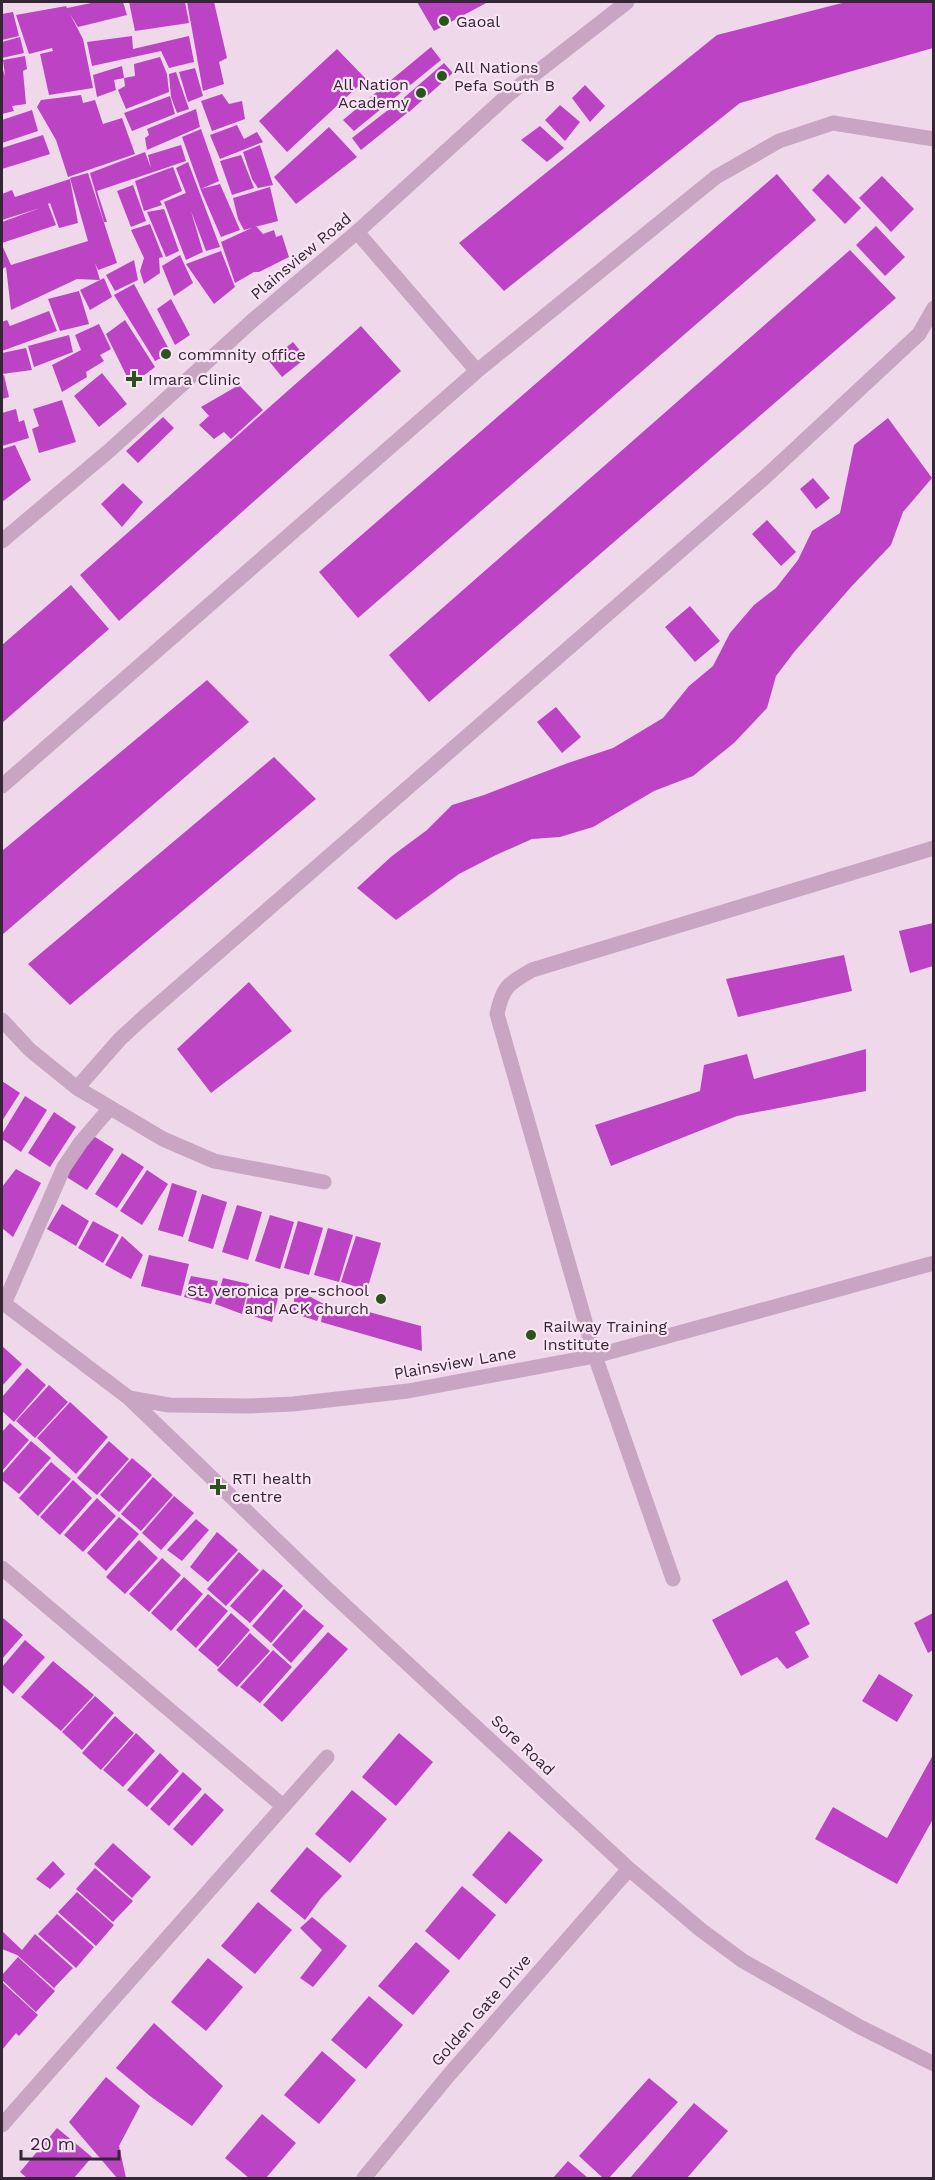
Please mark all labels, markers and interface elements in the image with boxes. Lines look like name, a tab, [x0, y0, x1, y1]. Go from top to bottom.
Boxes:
place label: Gaoal	[456, 12, 500, 31]
marker: Gaoal	[437, 14, 451, 28]
place label: All Nations Pefa South B	[454, 58, 555, 95]
marker: All Nations Pefa South B	[435, 69, 449, 83]
place label: All Nation Academy	[333, 75, 410, 112]
marker: All Nation Academy	[414, 86, 428, 100]
street label: Plainsview Road	[247, 208, 355, 304]
place label: commnity office	[178, 345, 306, 364]
marker: commnity office	[159, 347, 173, 361]
marker: Imara Clinic	[125, 370, 143, 388]
place label: Imara Clinic	[148, 370, 241, 389]
place label: St. veronica pre-school and ACK church	[187, 1281, 369, 1318]
marker: St. veronica pre-school and ACK church	[374, 1292, 388, 1306]
place label: Railway Training Institute	[543, 1317, 667, 1354]
marker: Railway Training Institute	[524, 1328, 538, 1342]
street label: Plainsview Lane	[392, 1343, 518, 1383]
place label: RTI health centre	[232, 1469, 312, 1506]
marker: RTI health centre	[209, 1478, 227, 1496]
street label: Sore Road	[487, 1711, 559, 1779]
street label: Golden Gate Drive	[427, 1950, 535, 2070]
scale bar	[21, 2123, 118, 2161]
text: 20 m	[30, 2133, 75, 2154]

